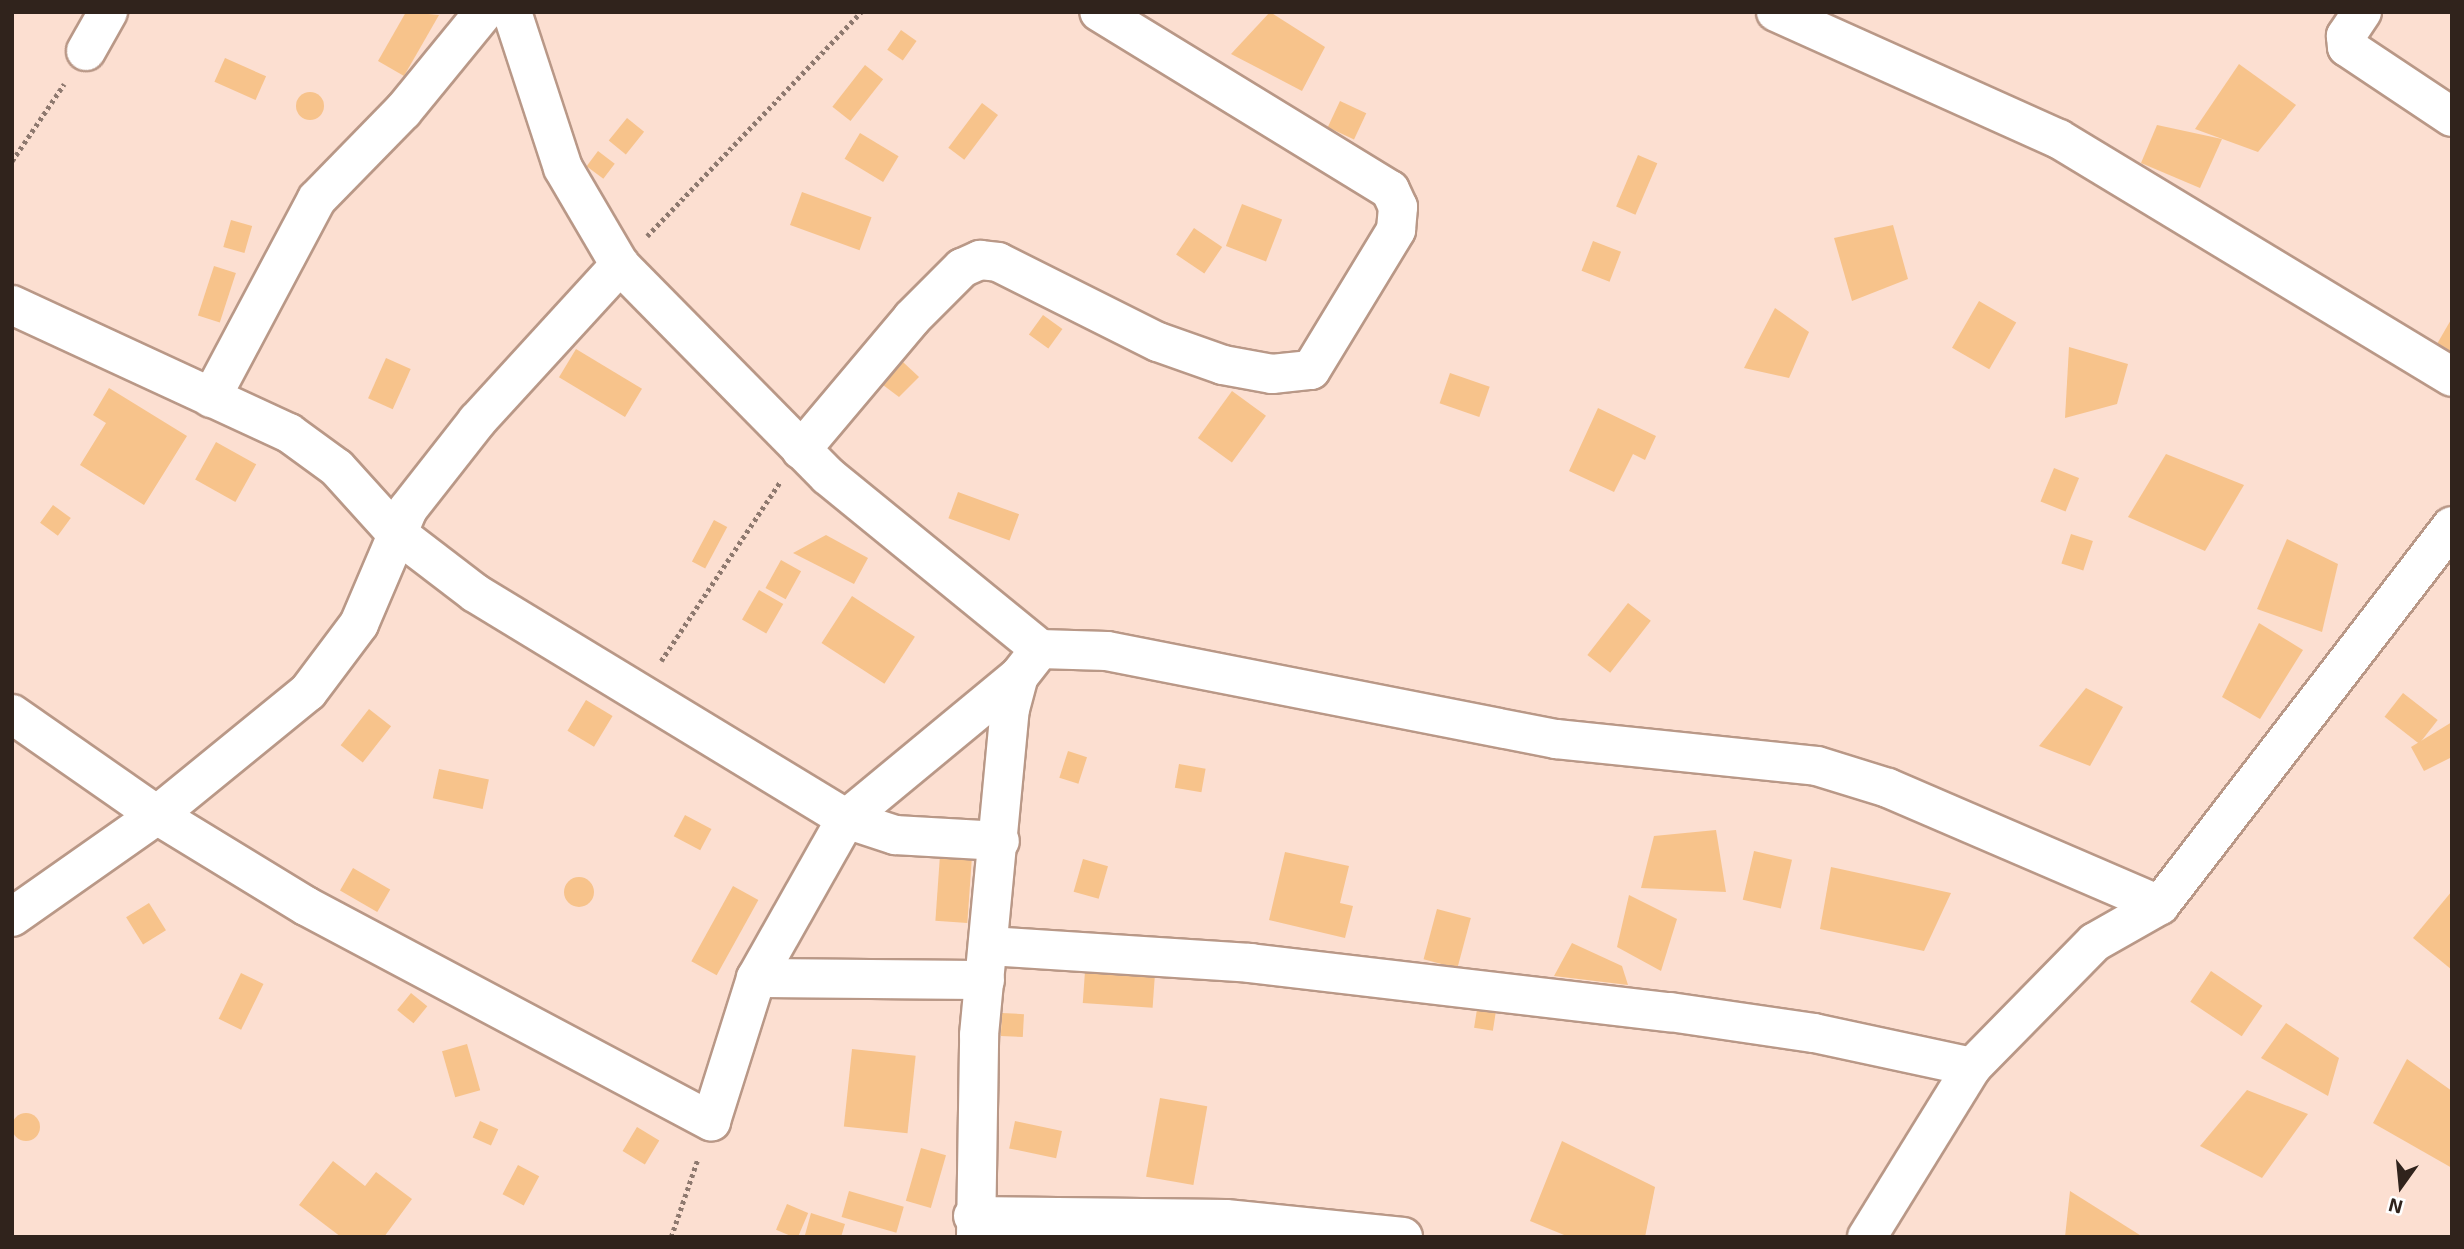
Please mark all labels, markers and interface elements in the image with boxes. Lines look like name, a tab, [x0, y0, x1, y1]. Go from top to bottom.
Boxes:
north arrow	[2366, 1151, 2436, 1221]
text: N	[2386, 1194, 2405, 1220]

